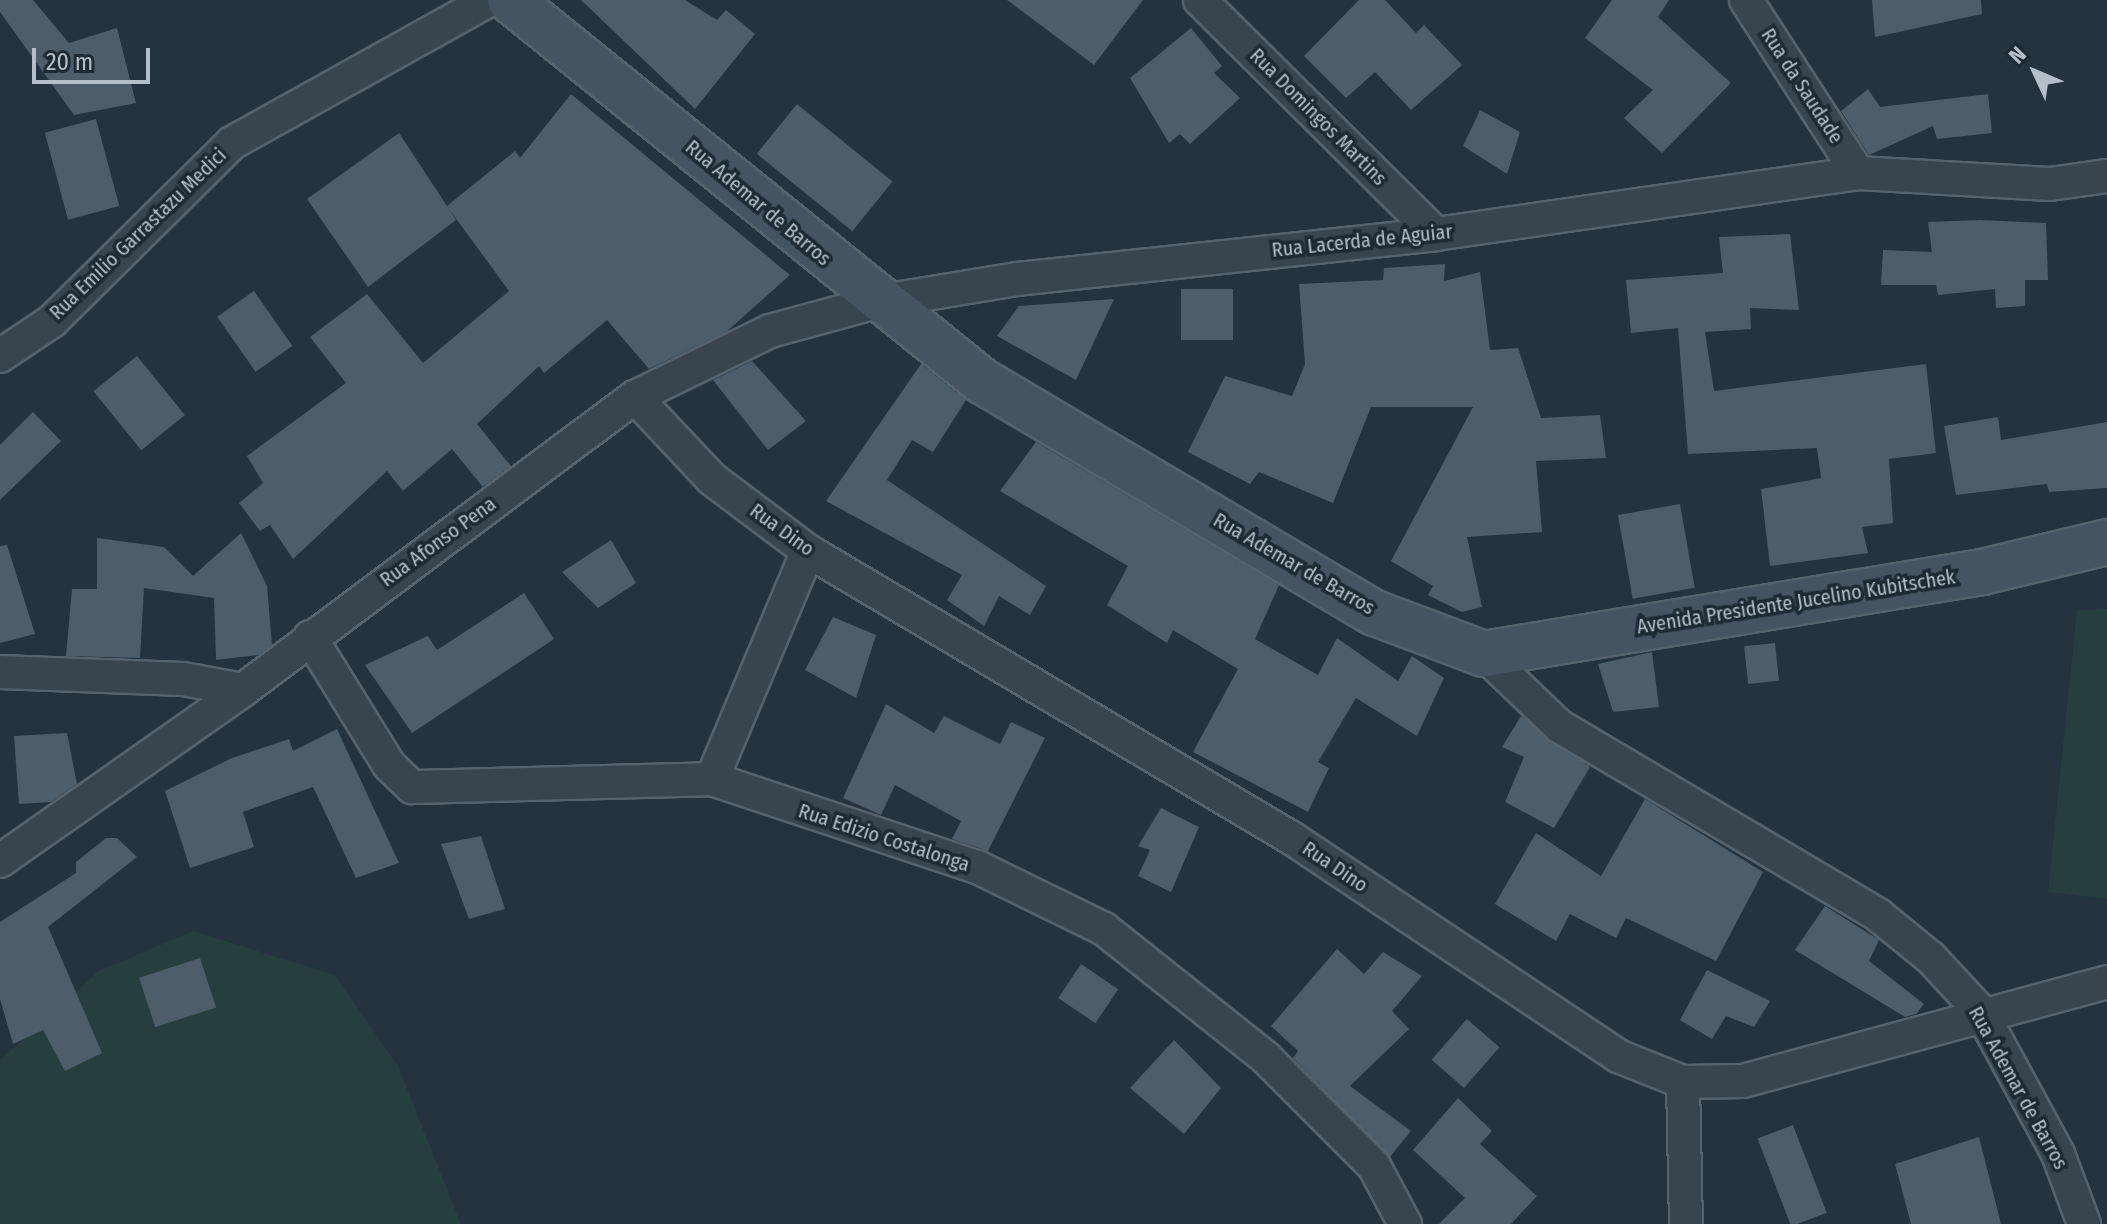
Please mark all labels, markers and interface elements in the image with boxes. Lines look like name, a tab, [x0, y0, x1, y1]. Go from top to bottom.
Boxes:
street label: Rua da Saudade	[1756, 24, 1848, 148]
scale bar	[36, 32, 154, 82]
north arrow	[1995, 32, 2075, 112]
text: N	[2003, 41, 2032, 69]
street label: Rua Domingos Martins	[1245, 44, 1391, 190]
text: 20 m	[46, 48, 93, 76]
street label: Rua Ademar de Barros	[680, 135, 836, 271]
street label: Rua Emilio Garrastazu Medici	[45, 143, 231, 325]
street label: Rua Lacerda de Aguiar	[1271, 220, 1453, 262]
street label: Rua Afonso Pena	[375, 492, 501, 592]
street label: Rua Dino	[745, 499, 819, 561]
street label: Rua Ademar de Barros	[1209, 508, 1379, 620]
street label: Avenida Presidente Jucelino Kubitschek	[1635, 565, 1957, 639]
street label: Rua Edizio Costalonga	[795, 799, 973, 877]
street label: Rua Dino	[1298, 836, 1372, 898]
street label: Rua Ademar de Barros	[1963, 1002, 2073, 1174]

